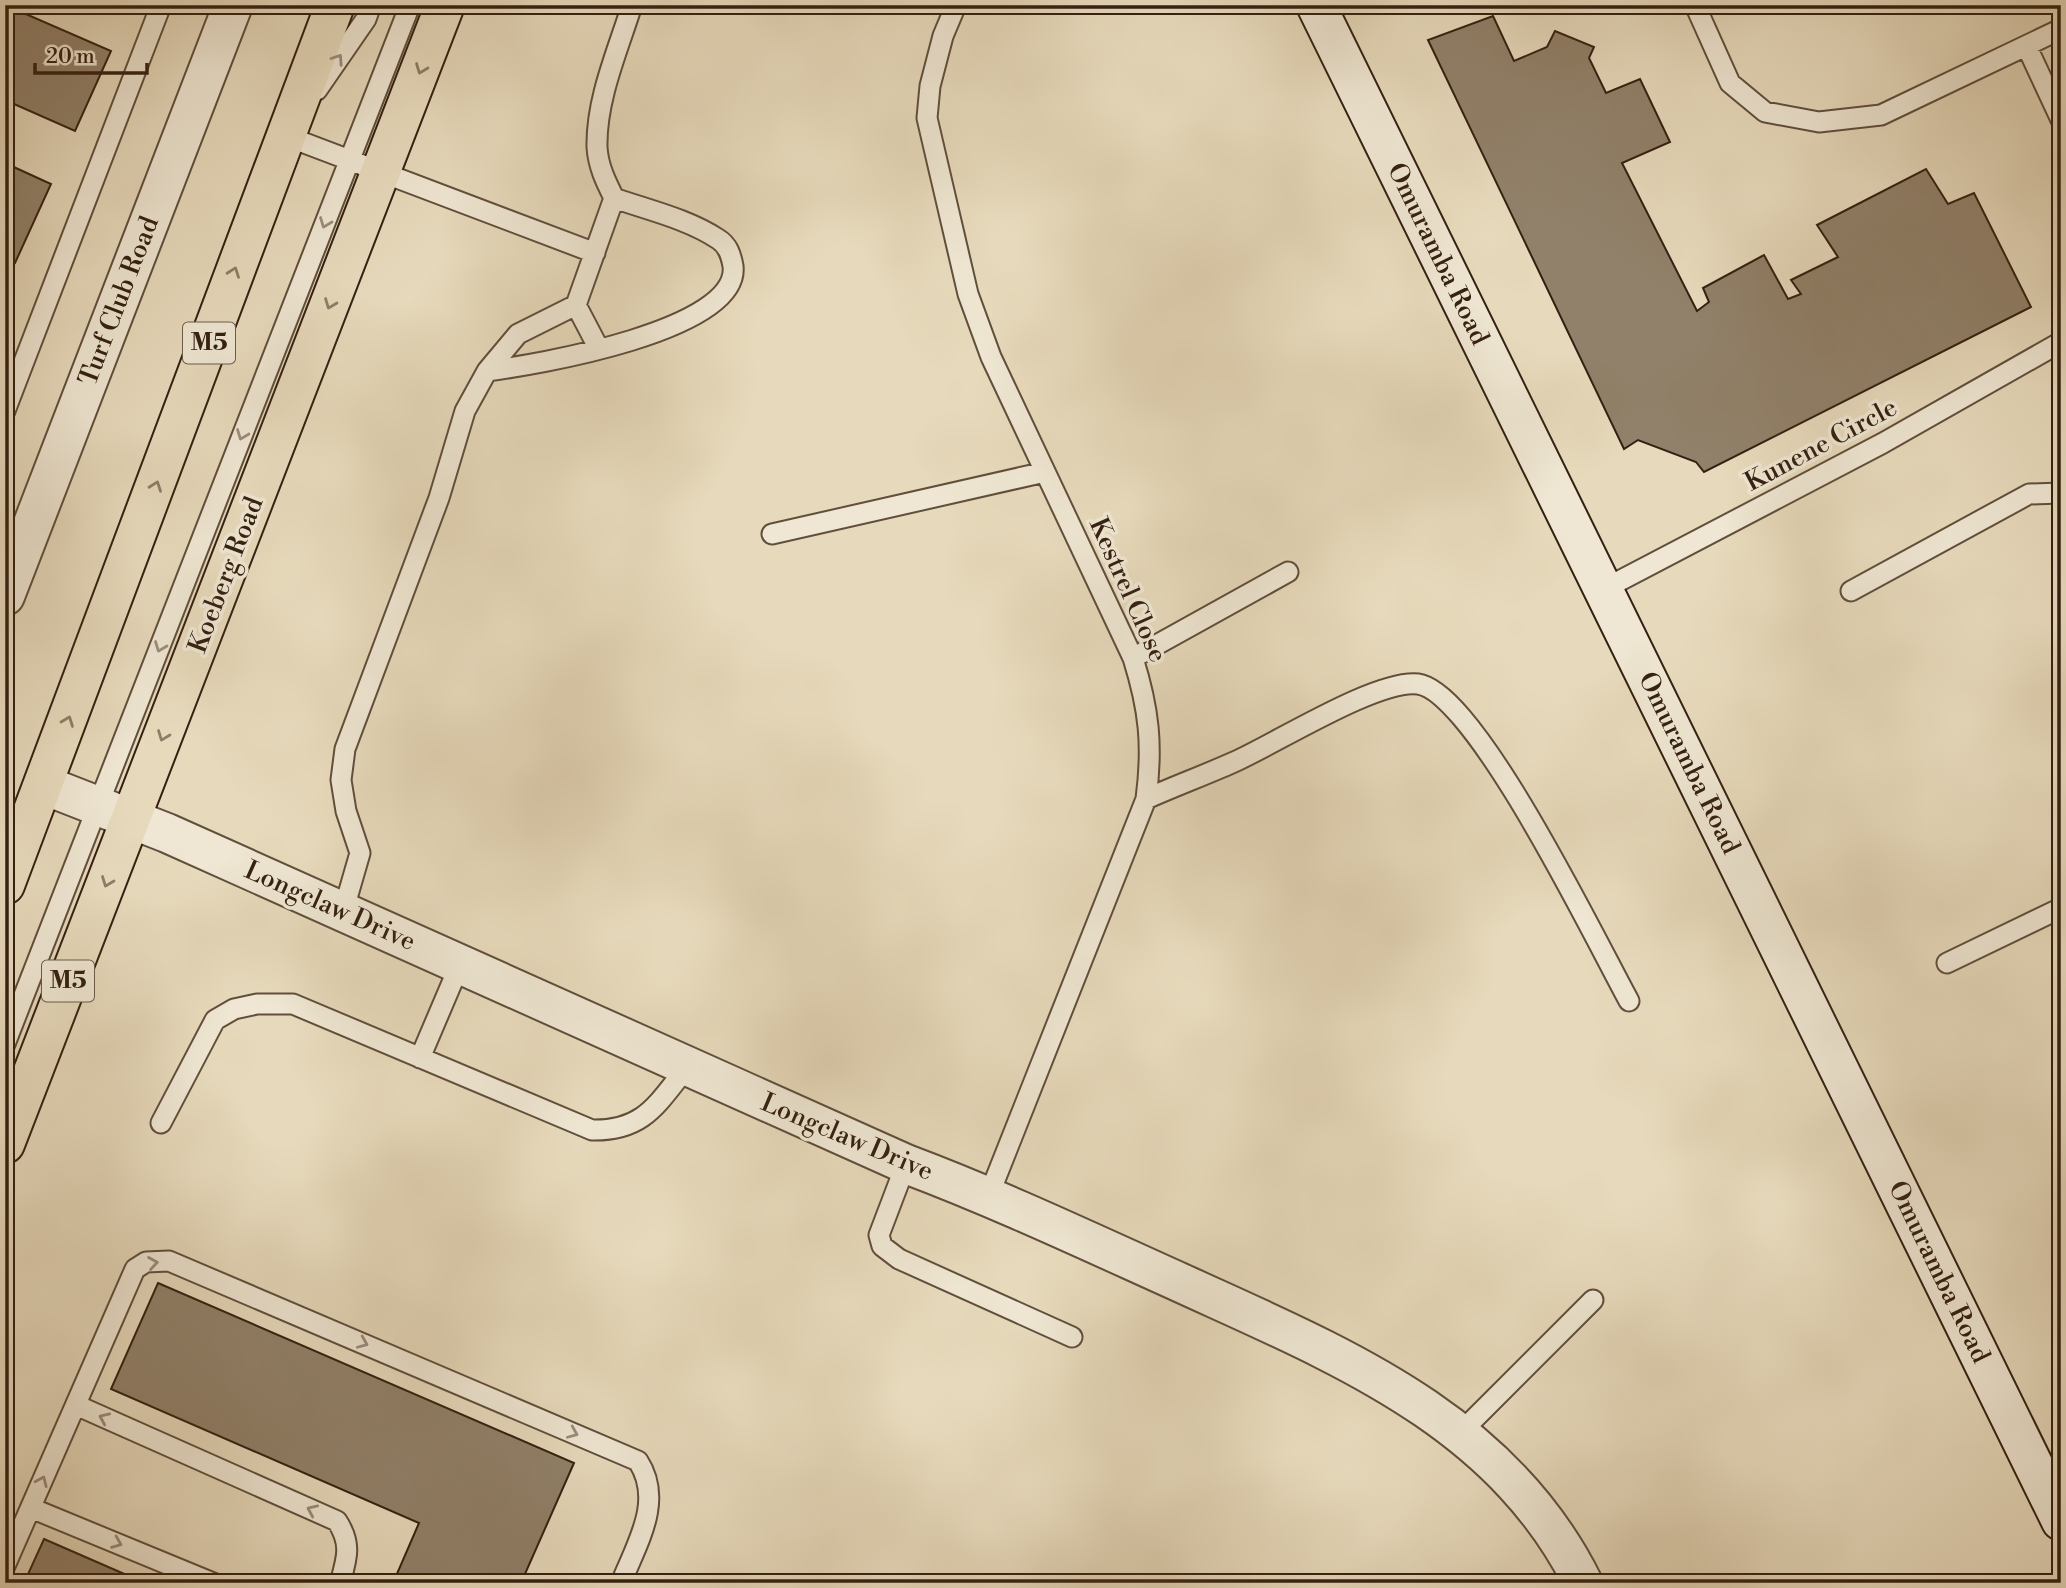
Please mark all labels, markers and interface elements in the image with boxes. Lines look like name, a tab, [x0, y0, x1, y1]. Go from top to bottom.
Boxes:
scale bar	[35, 32, 147, 76]
text: 20 m	[46, 44, 95, 70]
one-way arrow	[330, 54, 342, 67]
one-way arrow	[415, 62, 429, 74]
street label: Omuramba Road	[1380, 158, 1496, 350]
street label: Turf Club Road	[72, 212, 166, 390]
one-way arrow	[319, 217, 333, 229]
one-way arrow	[226, 267, 240, 279]
one-way arrow	[324, 297, 338, 309]
road number: M5	[183, 322, 235, 364]
street label: Kunene Circle	[1739, 391, 1903, 499]
one-way arrow	[237, 429, 251, 441]
one-way arrow	[147, 480, 161, 492]
street label: Koeberg Road	[182, 492, 271, 658]
street label: Kestrel Close	[1082, 513, 1174, 667]
one-way arrow	[154, 641, 168, 653]
street label: Omuramba Road	[1631, 667, 1747, 859]
one-way arrow	[60, 716, 74, 728]
one-way arrow	[158, 730, 172, 742]
street label: Longclaw Drive	[240, 854, 420, 958]
one-way arrow	[101, 876, 115, 888]
road number: M5	[42, 960, 94, 1001]
street label: Longclaw Drive	[756, 1086, 938, 1188]
street label: Omuramba Road	[1881, 1176, 1997, 1368]
one-way arrow	[147, 1256, 159, 1271]
one-way arrow	[357, 1335, 369, 1349]
one-way arrow	[99, 1412, 111, 1426]
one-way arrow	[565, 1425, 578, 1439]
one-way arrow	[34, 1476, 48, 1488]
one-way arrow	[307, 1504, 319, 1518]
one-way arrow	[109, 1535, 122, 1549]

